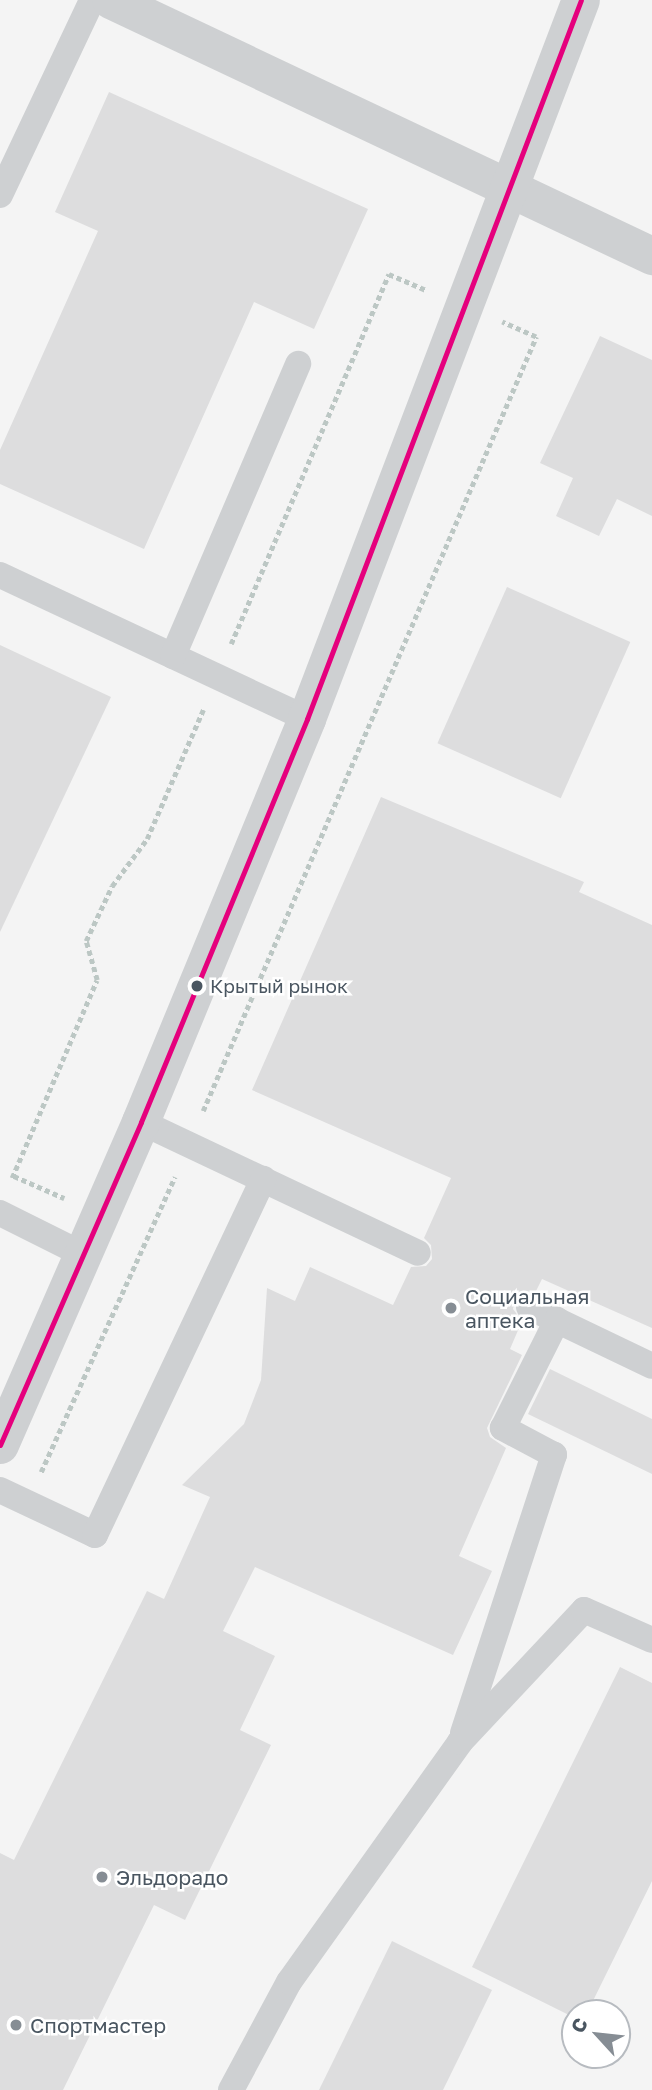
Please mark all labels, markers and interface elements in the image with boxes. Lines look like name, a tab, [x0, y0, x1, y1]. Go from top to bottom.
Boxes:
place label: Крытый рынок	[210, 975, 348, 997]
marker: Крытый рынок	[190, 979, 204, 993]
place label: Социальная аптека	[465, 1283, 590, 1333]
marker: Социальная аптека	[443, 1300, 459, 1316]
place label: Эльдорадо	[116, 1864, 228, 1890]
marker: Эльдорадо	[94, 1869, 110, 1885]
north arrow	[561, 1999, 631, 2069]
place label: Спортмастер	[30, 2012, 166, 2038]
text: С	[565, 2014, 592, 2036]
marker: Спортмастер	[8, 2017, 24, 2033]

